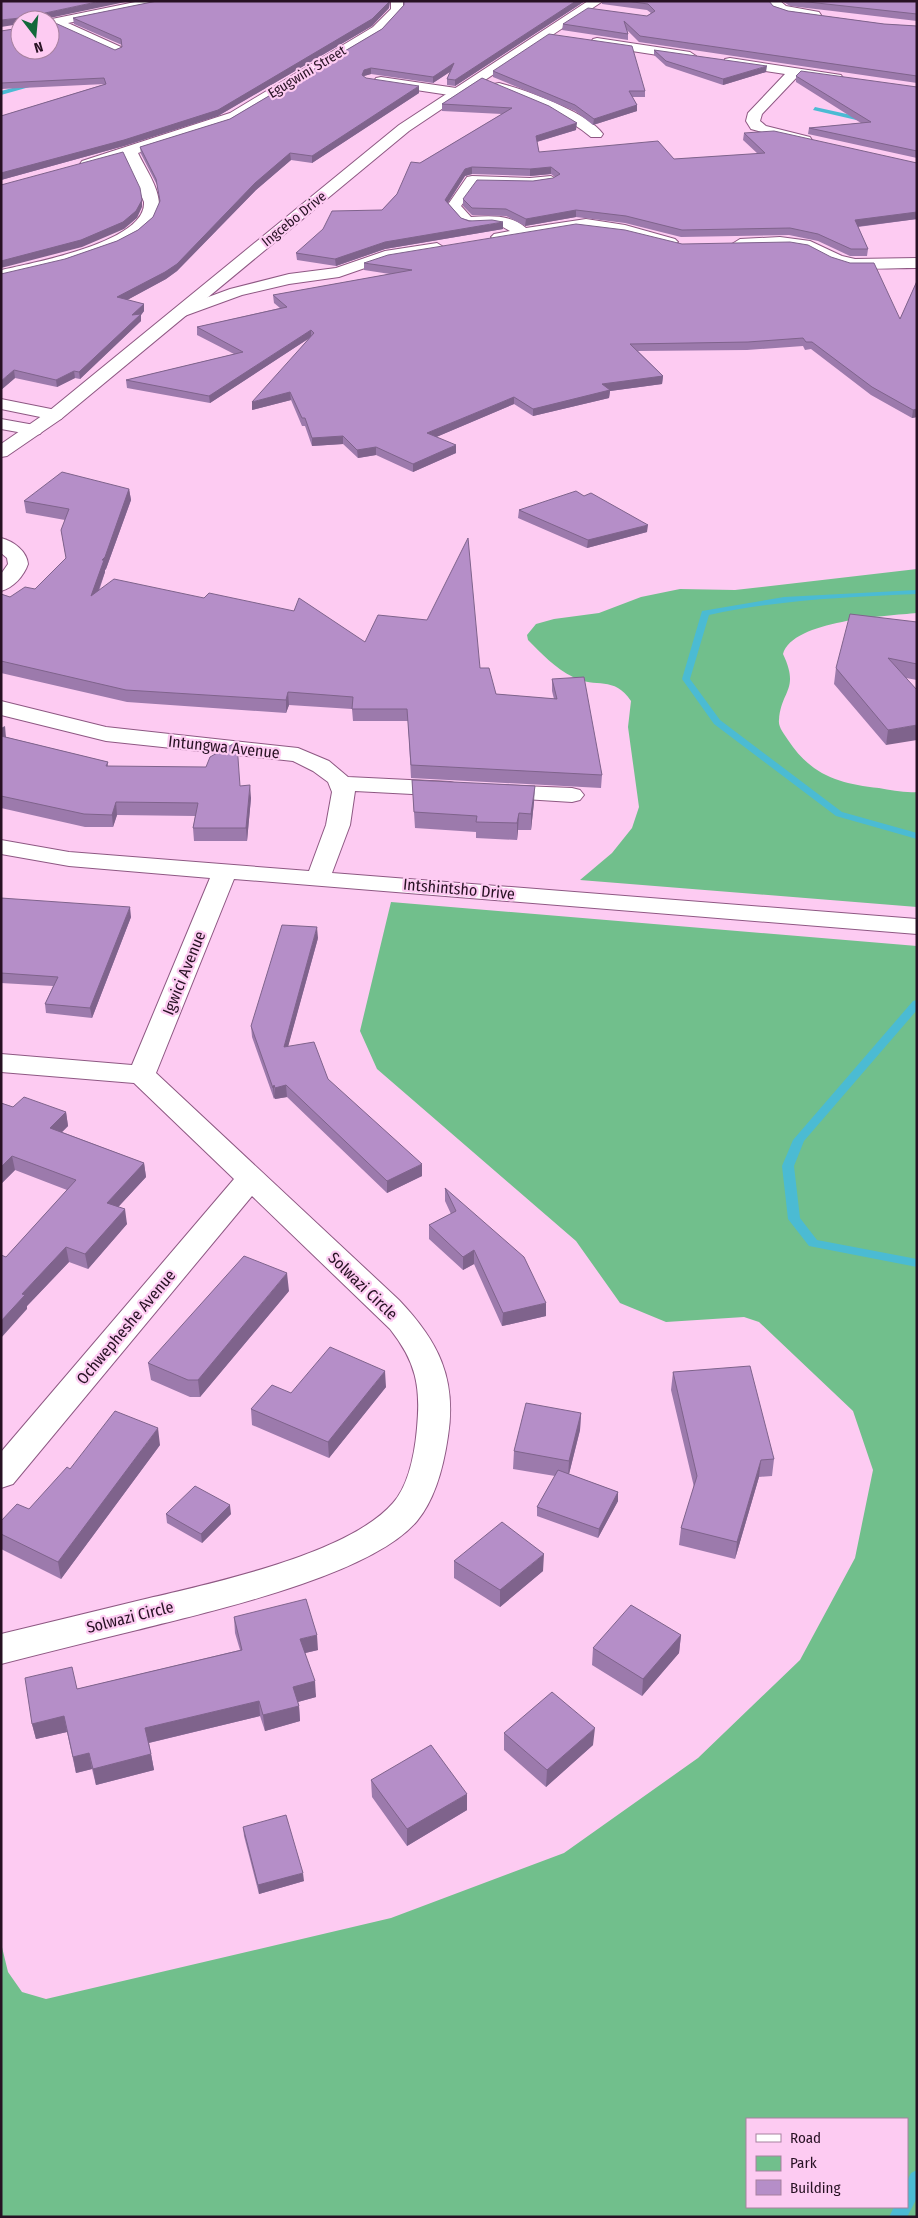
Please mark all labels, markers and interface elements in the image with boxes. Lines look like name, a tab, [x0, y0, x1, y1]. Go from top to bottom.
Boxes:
north arrow	[10, 10, 60, 60]
text: N	[32, 38, 45, 56]
street label: Egugwini Street	[265, 42, 349, 102]
street label: Ingcebo Drive	[258, 188, 330, 250]
street label: Intungwa Avenue	[167, 732, 281, 762]
street label: Intshintsho Drive	[402, 875, 516, 903]
street label: Igwici Avenue	[159, 928, 210, 1018]
street label: Solwazi Circle	[324, 1248, 402, 1324]
street label: Ochwepheshe Avenue	[73, 1266, 179, 1388]
street label: Solwazi Circle	[85, 1597, 176, 1637]
legend	[746, 2118, 908, 2208]
text: Road	[790, 2129, 821, 2147]
text: Park	[790, 2154, 817, 2172]
text: Building	[790, 2179, 841, 2197]

